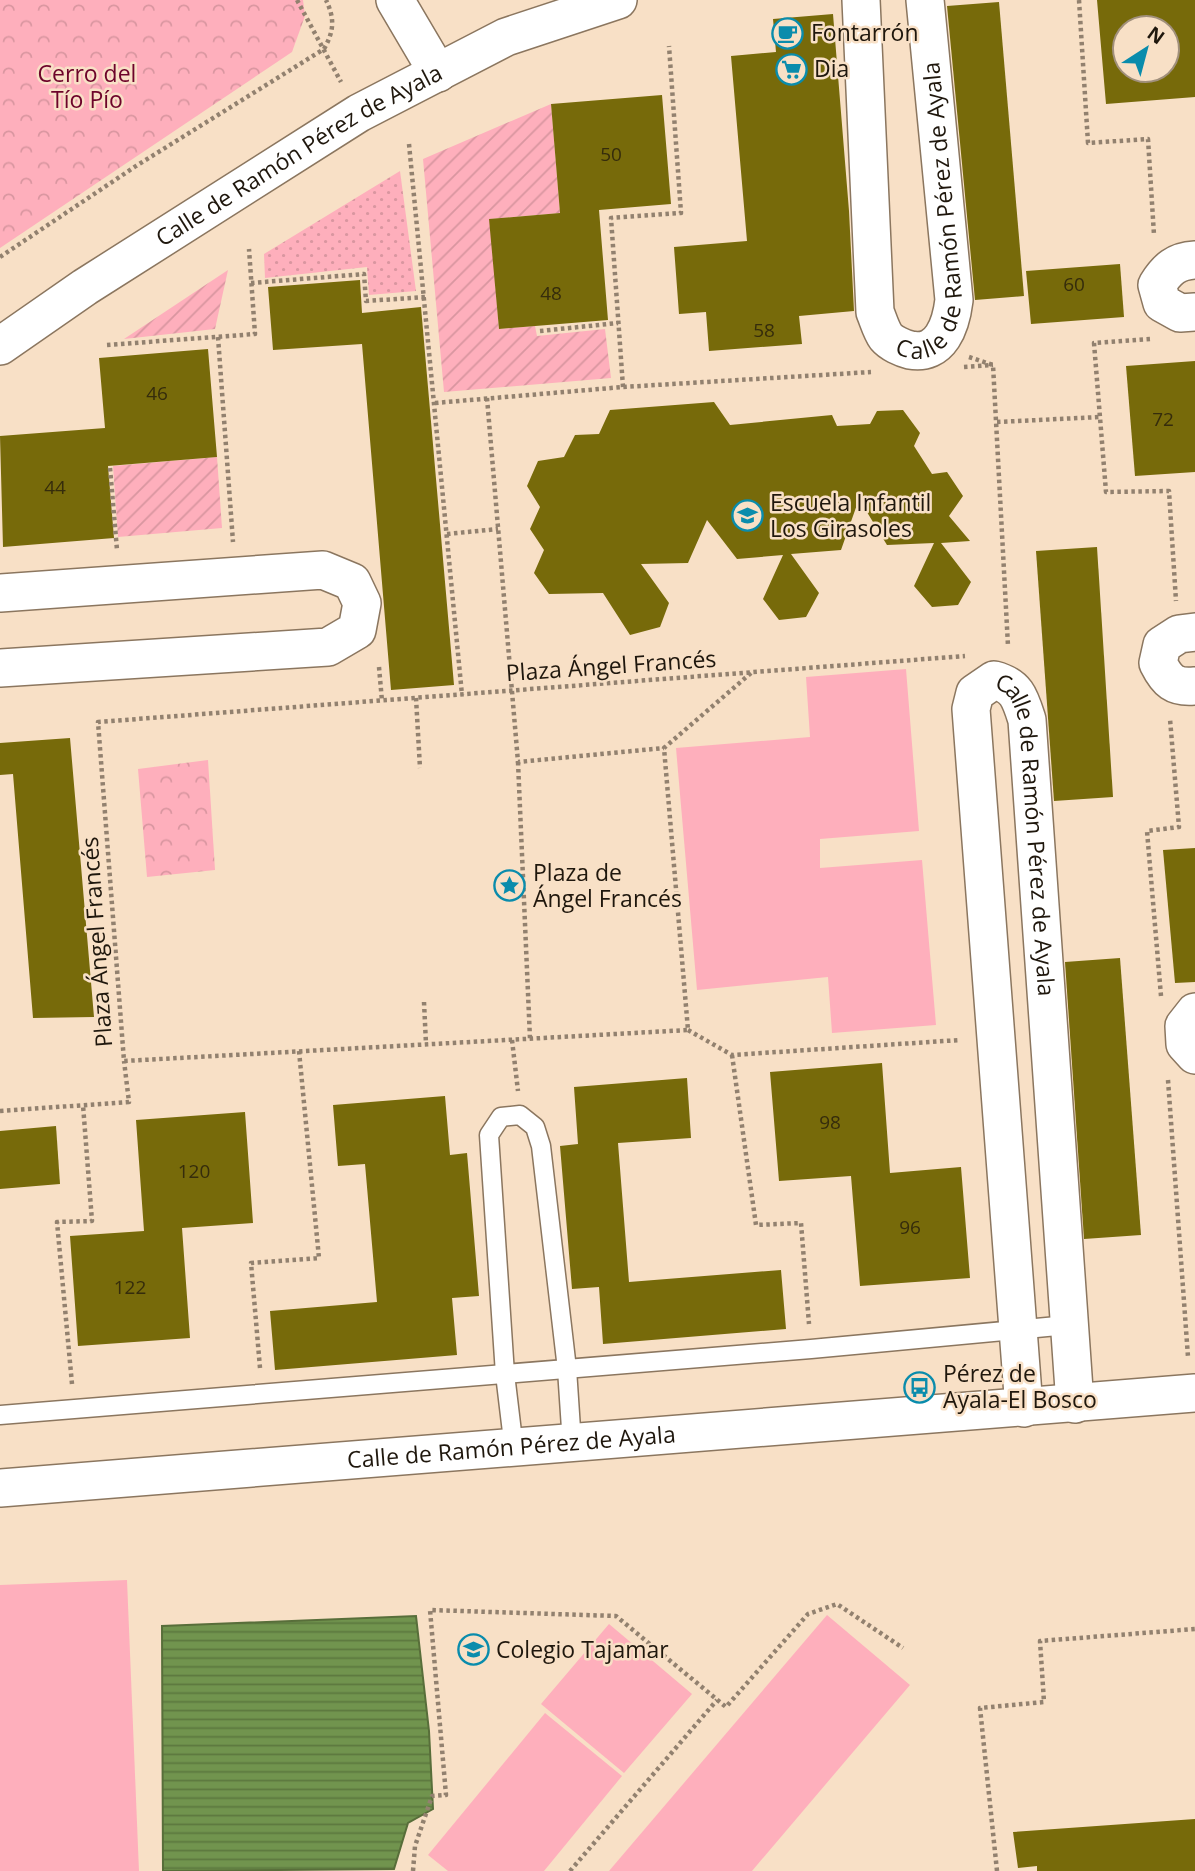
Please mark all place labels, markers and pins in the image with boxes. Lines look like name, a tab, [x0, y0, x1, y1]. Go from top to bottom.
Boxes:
cafe icon: Fontarrón	[771, 16, 805, 50]
place label: Fontarrón	[811, 16, 919, 48]
supermarket icon: Dia	[774, 52, 808, 86]
place label: Dia	[814, 52, 849, 84]
place label: Escuela Infantil Los Girasoles	[770, 486, 931, 544]
school or university icon: Escuela Infantil Los Girasoles	[730, 499, 764, 533]
place label: Plaza de Ángel Francés	[533, 856, 682, 914]
place icon: Plaza de Ángel Francés	[493, 869, 527, 903]
place label: Pérez de Ayala-El Bosco	[943, 1357, 1097, 1415]
bus stop icon: Pérez de Ayala-El Bosco	[903, 1370, 937, 1404]
school or university icon: Colegio Tajamar	[456, 1633, 490, 1667]
place label: Colegio Tajamar	[496, 1633, 669, 1665]

